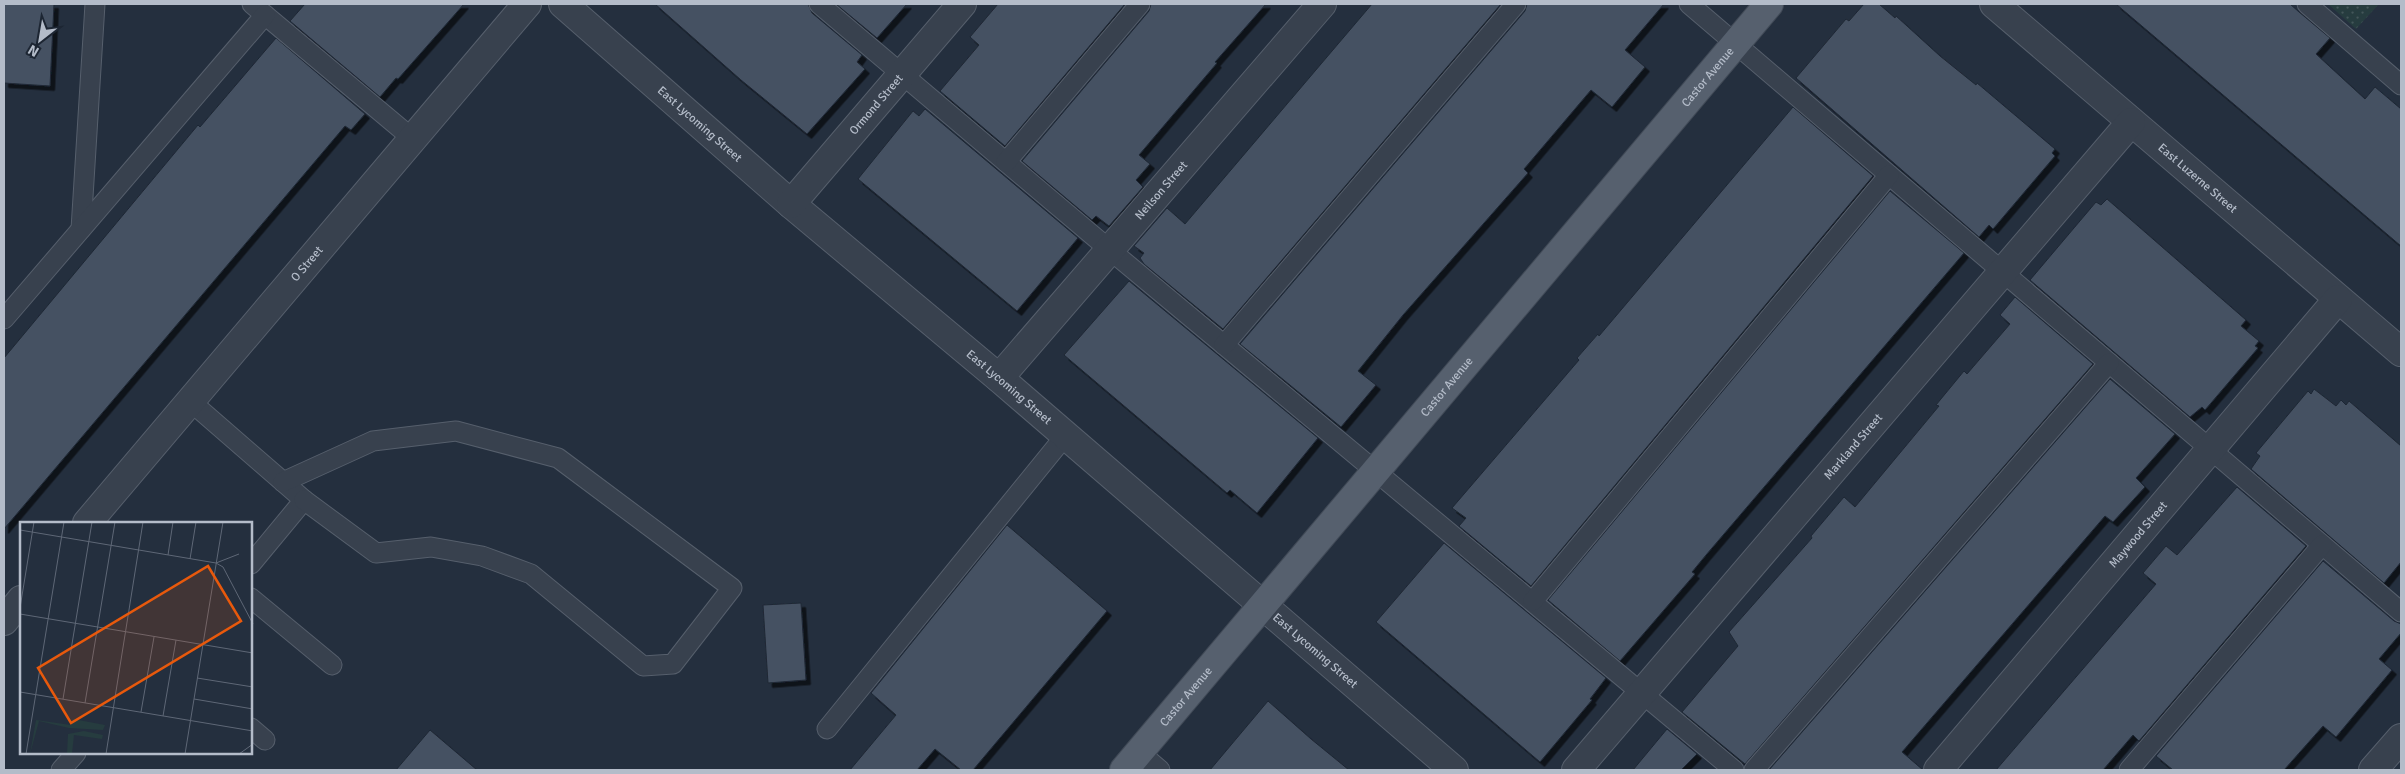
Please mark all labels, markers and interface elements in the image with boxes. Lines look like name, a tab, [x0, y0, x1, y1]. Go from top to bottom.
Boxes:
north arrow	[15, 15, 65, 65]
text: N	[25, 41, 42, 61]
street label: Castor Avenue	[1678, 44, 1737, 110]
street label: Ormond Street	[846, 71, 906, 138]
street label: East Lycoming Street	[654, 83, 745, 165]
street label: East Luzerne Street	[2155, 140, 2240, 216]
street label: Neilson Street	[1132, 158, 1191, 223]
street label: O Street	[288, 243, 326, 284]
street label: East Lycoming Street	[963, 346, 1055, 428]
street label: Castor Avenue	[1417, 354, 1476, 420]
street label: Markland Street	[1821, 410, 1886, 483]
street label: Maywood Street	[2106, 498, 2170, 571]
inset map	[20, 522, 252, 754]
street label: East Lycoming Street	[1270, 610, 1361, 691]
street label: Castor Avenue	[1156, 664, 1215, 730]

